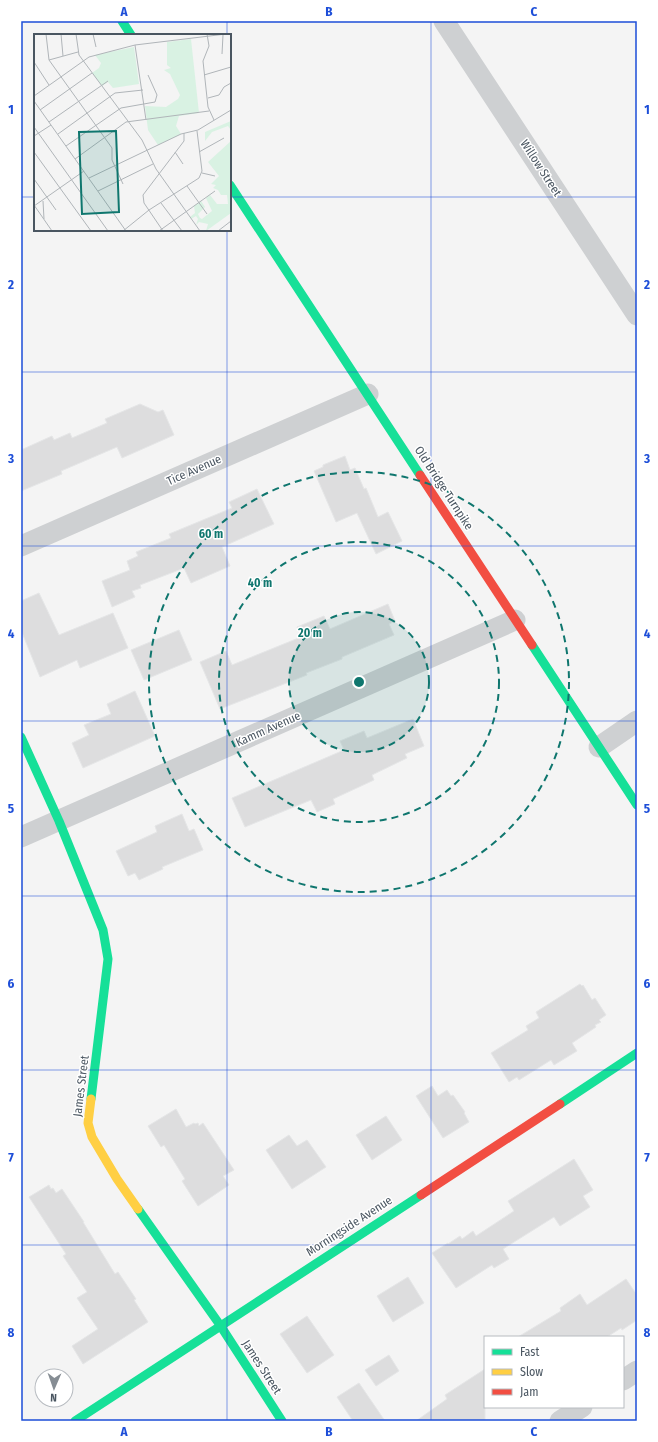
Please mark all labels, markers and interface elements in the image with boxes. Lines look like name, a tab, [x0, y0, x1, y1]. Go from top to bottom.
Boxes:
text: A	[119, 4, 128, 19]
text: B	[325, 4, 333, 19]
text: C	[531, 4, 538, 19]
inset map	[34, 34, 231, 231]
text: 1	[8, 102, 14, 117]
text: 1	[644, 102, 650, 117]
street label: Willow Street	[517, 137, 565, 199]
text: 2	[7, 277, 14, 292]
text: 2	[643, 277, 650, 292]
street label: Old Bridge Turnpike	[412, 444, 476, 533]
text: 3	[7, 451, 14, 466]
text: 3	[643, 451, 650, 466]
street label: Tice Avenue	[165, 452, 224, 488]
text: 60 m	[199, 527, 223, 541]
text: 40 m	[248, 576, 272, 590]
text: 4	[8, 626, 15, 641]
text: 20 m	[297, 626, 322, 640]
text: 4	[644, 626, 651, 641]
centre of rings	[352, 675, 366, 689]
street label: Kamm Avenue	[233, 708, 303, 750]
text: 5	[8, 801, 14, 816]
text: 5	[644, 801, 650, 816]
text: 6	[8, 976, 15, 991]
text: 6	[644, 976, 651, 991]
street label: James Street	[70, 1054, 92, 1118]
text: 7	[8, 1150, 14, 1165]
text: 7	[644, 1150, 650, 1165]
street label: Morningside Avenue	[303, 1193, 395, 1259]
text: 8	[8, 1325, 15, 1340]
text: 8	[644, 1325, 651, 1340]
legend	[484, 1336, 624, 1408]
street label: James Street	[239, 1337, 285, 1397]
text: Fast	[520, 1345, 539, 1359]
text: Slow	[520, 1365, 543, 1379]
north arrow	[34, 1368, 74, 1408]
text: Jam	[520, 1385, 538, 1399]
text: N	[50, 1391, 57, 1404]
text: A	[119, 1424, 128, 1439]
text: B	[325, 1424, 333, 1439]
text: C	[531, 1424, 538, 1439]

